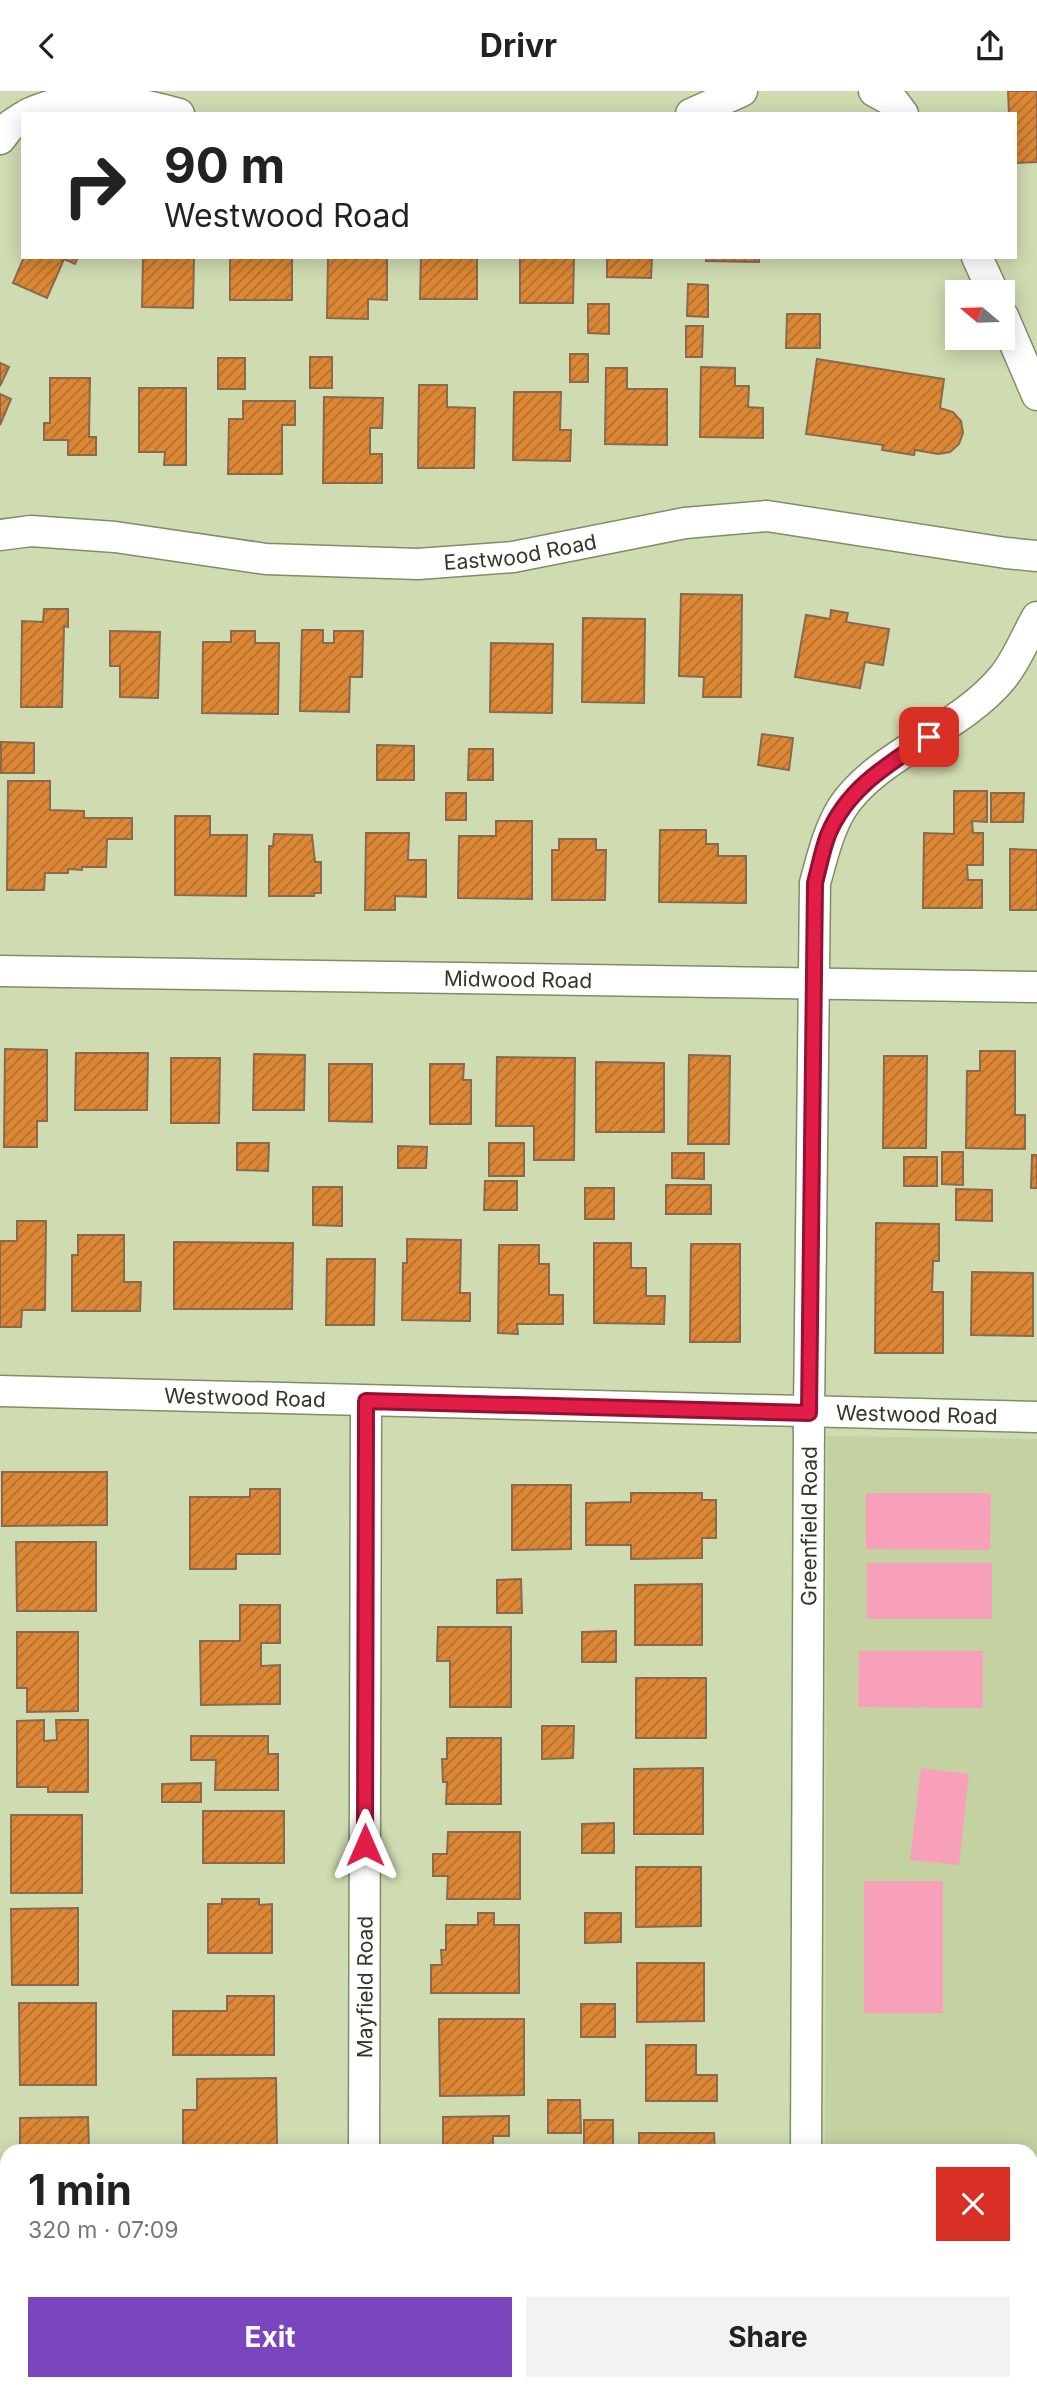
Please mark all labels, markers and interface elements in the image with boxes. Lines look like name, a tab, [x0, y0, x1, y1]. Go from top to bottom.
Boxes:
text: Drivr	[480, 26, 557, 65]
icon: back	[28, 27, 66, 65]
icon: share	[971, 27, 1009, 65]
text: 90 m	[164, 136, 285, 195]
icon: right	[49, 140, 140, 231]
text: Westwood Road	[164, 196, 410, 235]
north arrow	[945, 280, 1015, 350]
map controls	[945, 280, 1015, 350]
street label: Eastwood Road	[443, 528, 598, 575]
pin	[899, 707, 959, 767]
icon: arrive	[910, 718, 948, 756]
street label: Midwood Road	[444, 965, 592, 993]
street label: Westwood Road	[164, 1383, 326, 1412]
street label: Westwood Road	[836, 1399, 998, 1429]
street label: Greenfield Road	[796, 1446, 821, 1606]
position arrow	[328, 1808, 402, 1882]
street label: Mayfield Road	[352, 1916, 377, 2058]
text: 1 min	[28, 2164, 132, 2215]
button: close	[936, 2167, 1010, 2241]
text: 320 m · 07:09	[28, 2216, 179, 2244]
button: Exit	[28, 2297, 512, 2377]
button: Share	[526, 2297, 1010, 2377]

